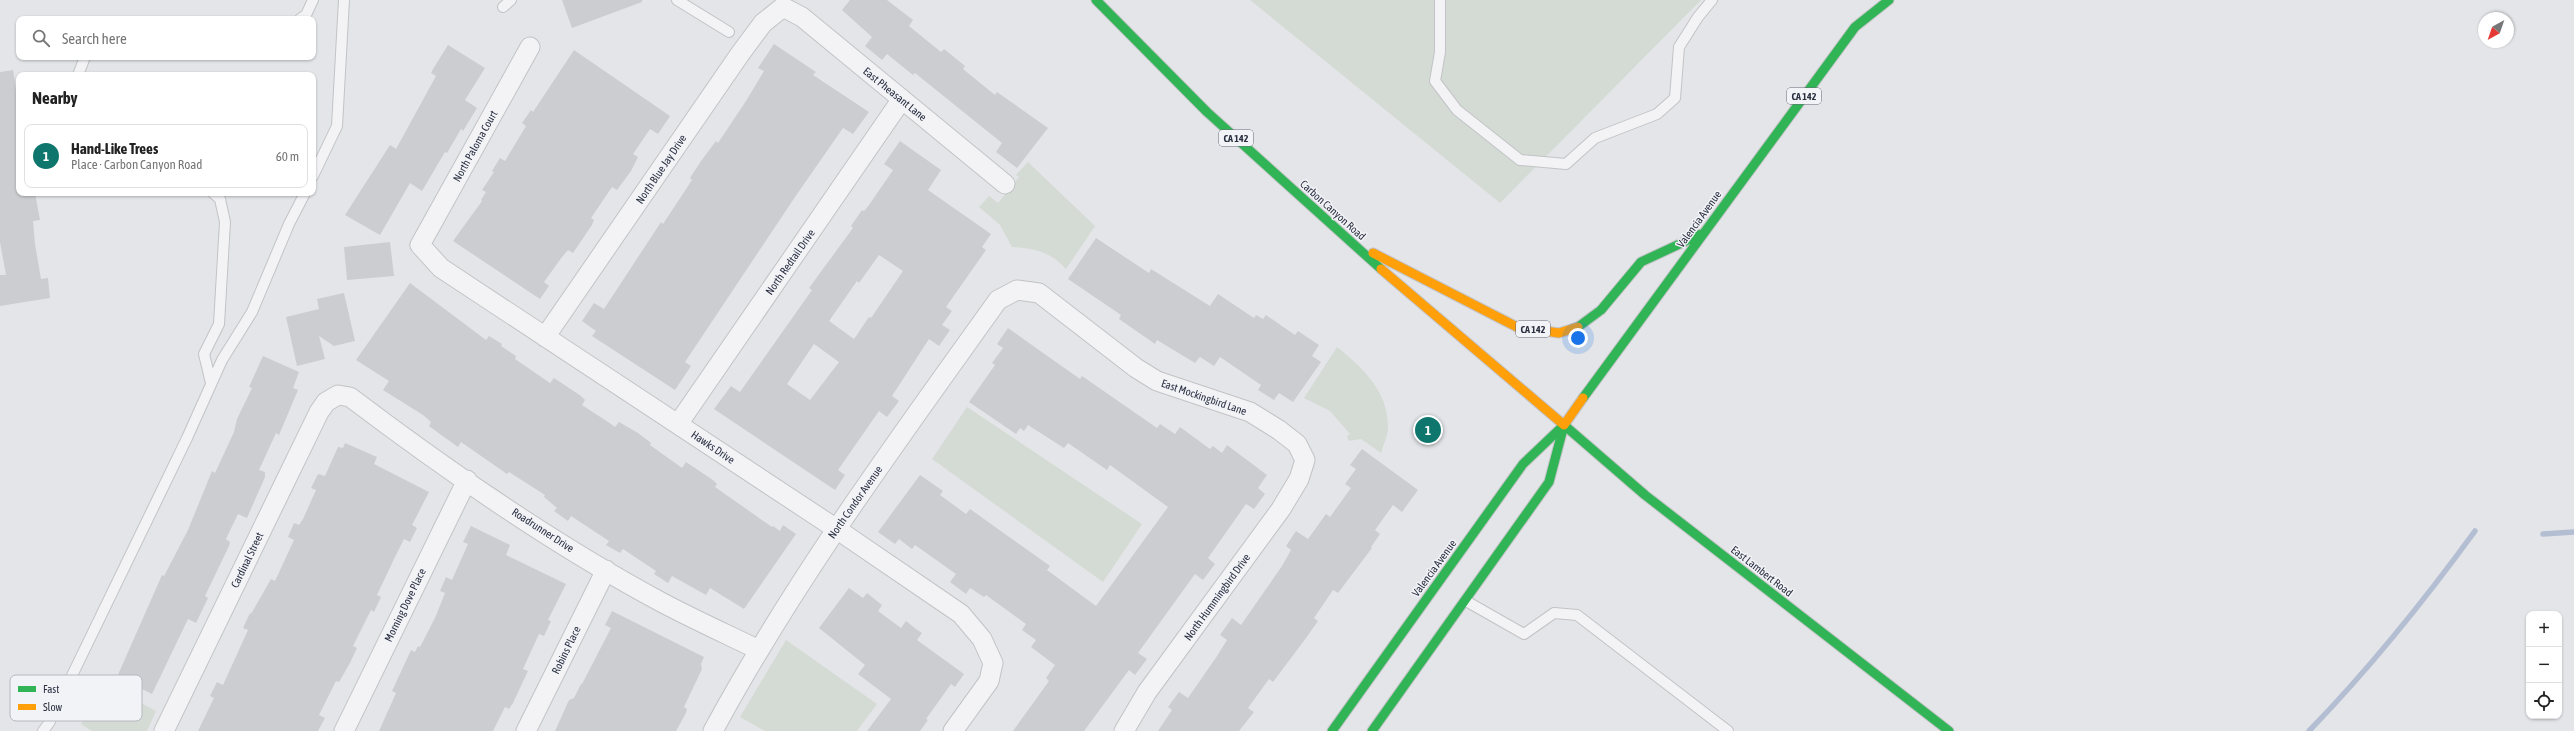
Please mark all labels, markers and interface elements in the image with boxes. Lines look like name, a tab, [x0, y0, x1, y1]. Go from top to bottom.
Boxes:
north arrow	[2478, 12, 2514, 48]
search box	[16, 16, 316, 60]
icon: search	[30, 27, 52, 49]
text: Search here	[62, 30, 127, 47]
street label: East Pheasant Lane	[861, 65, 929, 123]
text: Nearby	[32, 88, 78, 108]
road number: CA 142	[1787, 88, 1821, 104]
street label: North Paloma Court	[451, 108, 499, 184]
road number: CA 142	[1219, 130, 1253, 146]
street label: North Blue Jay Drive	[633, 132, 689, 206]
text: Hand-Like Trees	[71, 140, 158, 157]
text: 1	[43, 149, 49, 164]
text: 60 m	[276, 149, 299, 164]
text: Place · Carbon Canyon Road	[71, 157, 202, 172]
street label: Carbon Canyon Road	[1298, 178, 1368, 242]
street label: Valencia Avenue	[1674, 188, 1724, 250]
street label: North Redtail Drive	[763, 227, 817, 297]
road number: CA 142	[1516, 321, 1550, 337]
your location	[1568, 328, 1588, 348]
street label: East Mockingbird Lane	[1160, 377, 1248, 417]
pin: 1	[1415, 415, 1441, 445]
street label: Hawks Drive	[689, 428, 737, 466]
street label: North Condor Avenue	[825, 463, 885, 541]
street label: Roadrunner Drive	[510, 506, 576, 554]
street label: Cardinal Street	[228, 530, 266, 590]
street label: Valencia Avenue	[1409, 537, 1459, 599]
street label: East Lambert Road	[1729, 543, 1795, 599]
street label: North Hummingbird Drive	[1182, 551, 1252, 643]
street label: Morning Dove Place	[382, 566, 428, 644]
map controls	[2526, 611, 2562, 719]
button: +	[2526, 611, 2562, 647]
street label: Robins Place	[549, 624, 583, 676]
button: −	[2526, 647, 2562, 683]
legend	[10, 675, 142, 721]
text: Fast	[43, 683, 59, 695]
button: locate	[2526, 683, 2562, 719]
text: Slow	[43, 701, 62, 713]

